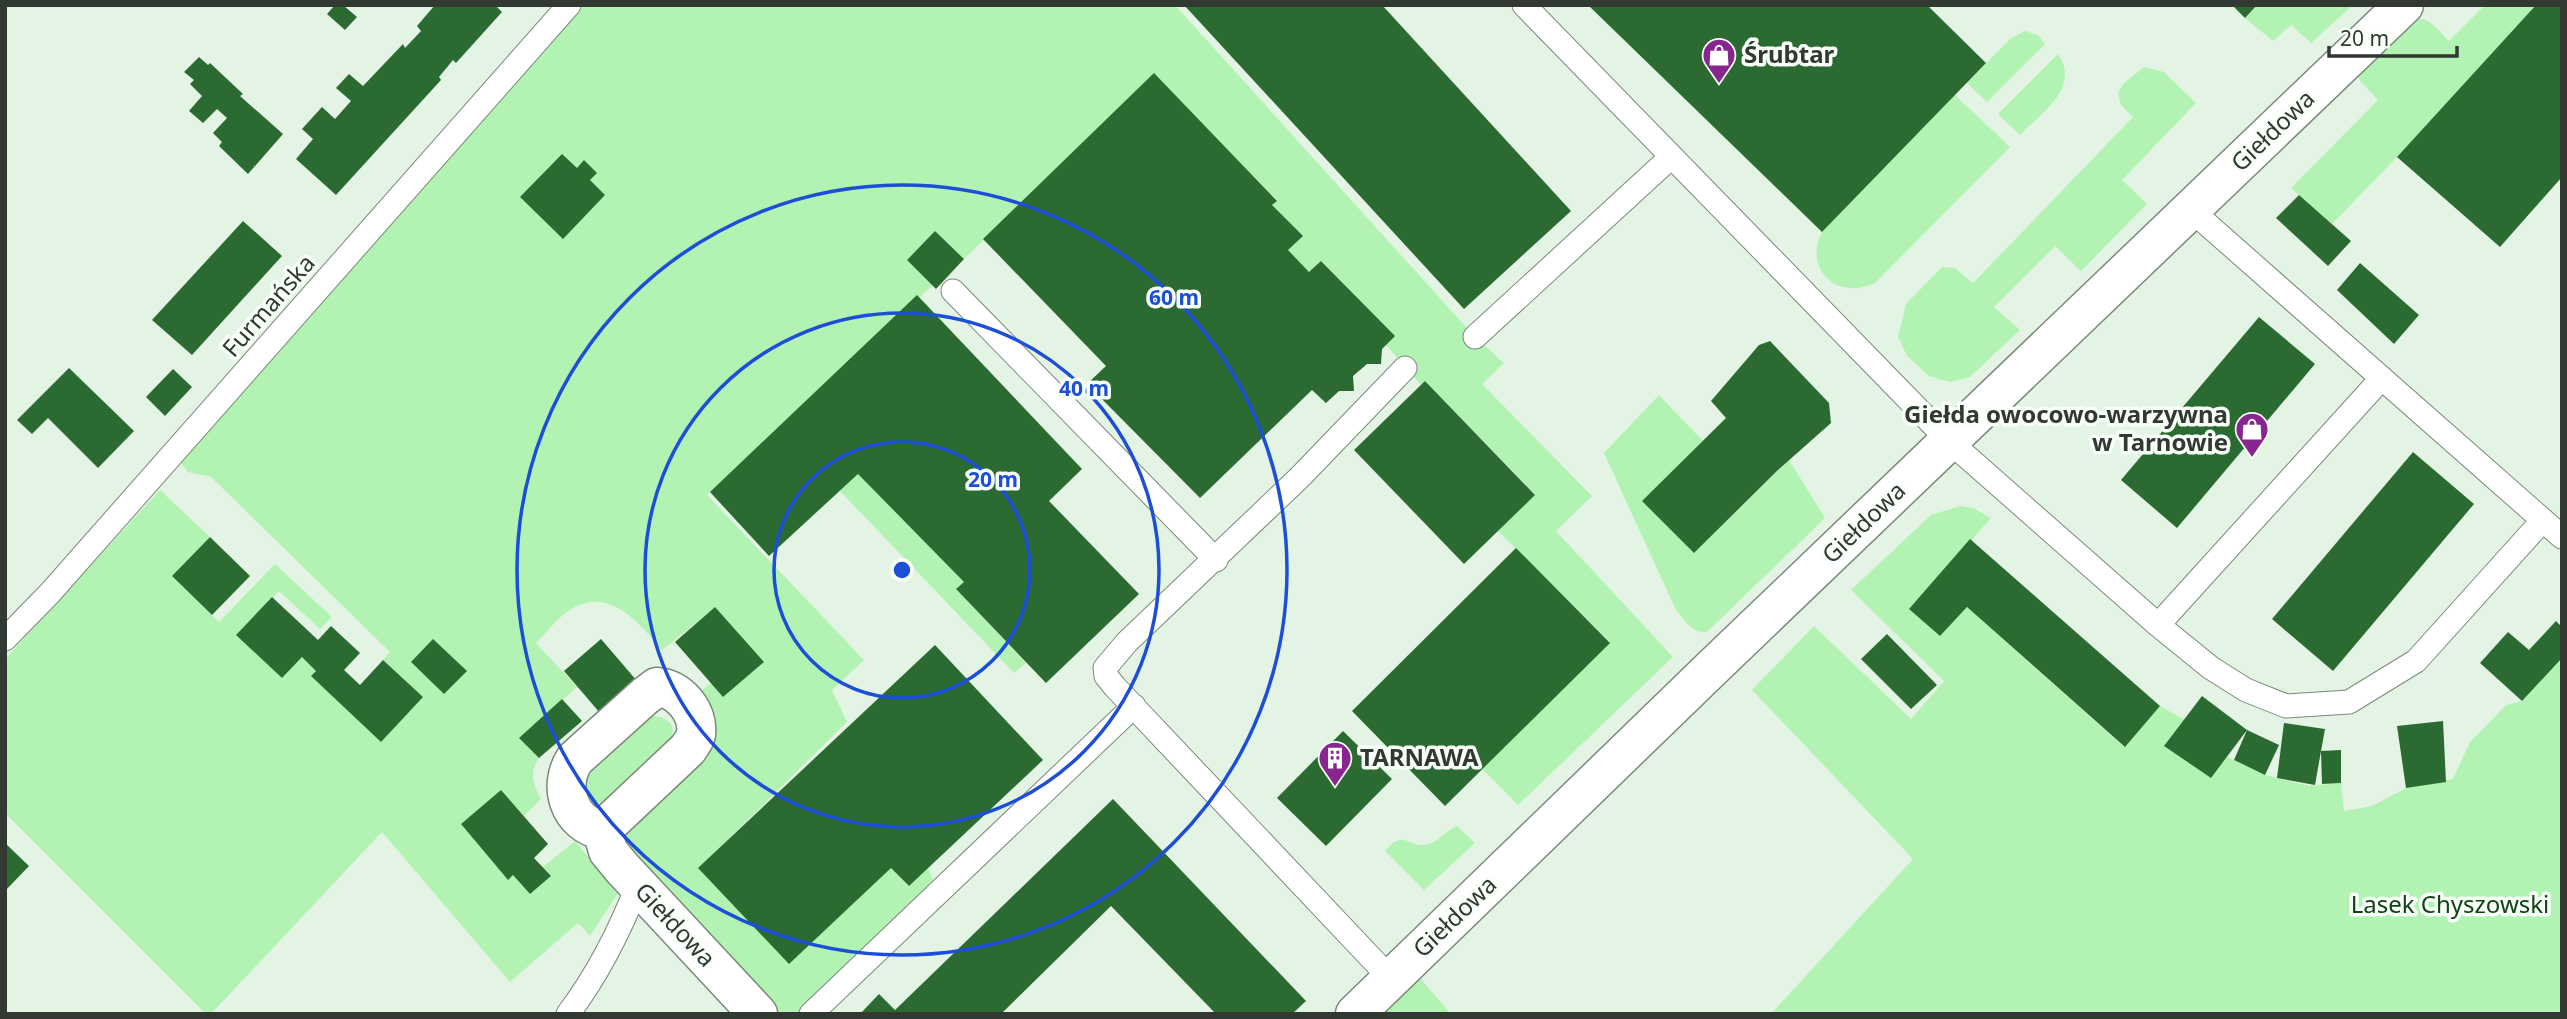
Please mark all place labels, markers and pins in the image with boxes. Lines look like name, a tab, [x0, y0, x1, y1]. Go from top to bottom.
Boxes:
shop icon: Śrubtar	[1700, 36, 1738, 85]
place label: Śrubtar	[1744, 37, 1835, 70]
place label: Giełda owocowo-warzywna w Tarnowie	[1904, 397, 2228, 458]
shop icon: Giełda owocowo-warzywna w Tarnowie	[2233, 410, 2271, 459]
centre of rings	[890, 558, 914, 582]
building icon: TARNAWA	[1316, 739, 1354, 788]
place label: TARNAWA	[1360, 740, 1479, 773]

